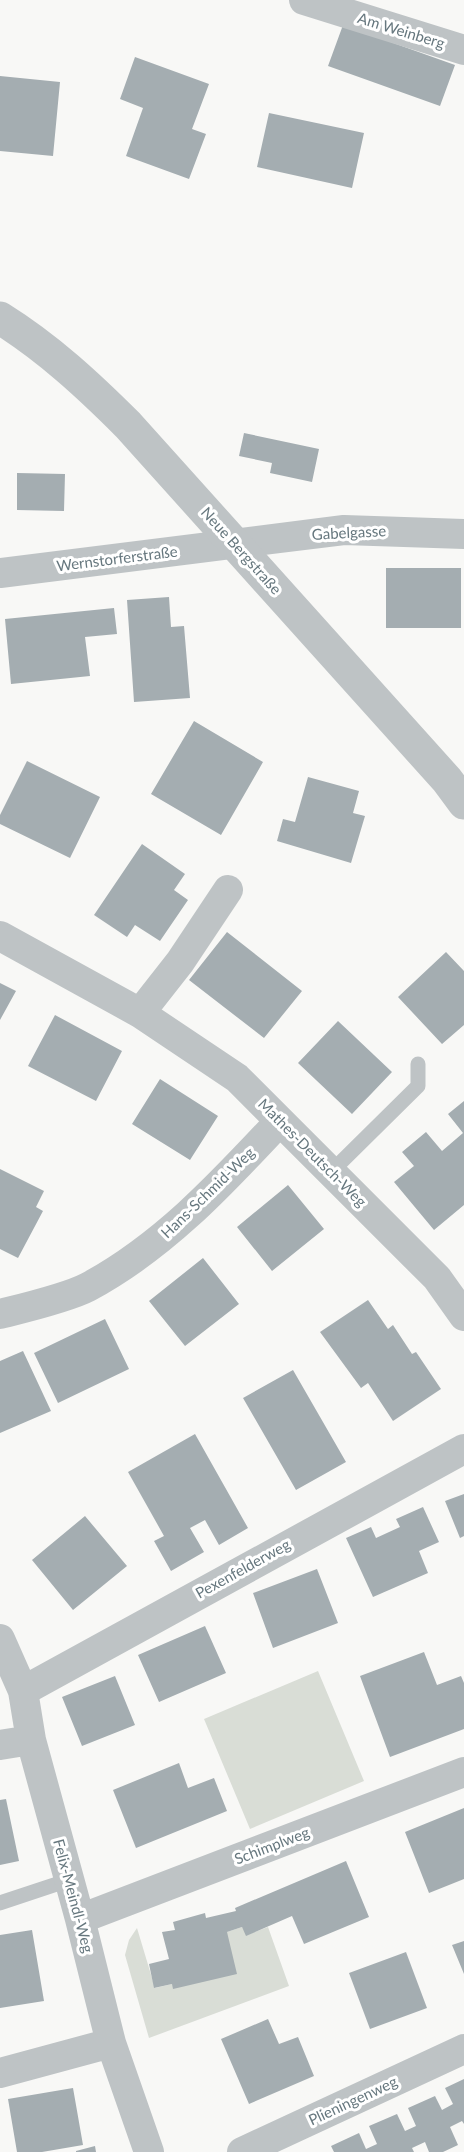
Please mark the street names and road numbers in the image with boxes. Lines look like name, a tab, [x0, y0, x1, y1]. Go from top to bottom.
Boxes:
street label: Am Weinberg	[356, 8, 447, 52]
street label: Neue Bergstraße	[198, 503, 286, 598]
street label: Gabelgasse	[311, 521, 387, 543]
street label: Wernstorferstraße	[55, 542, 179, 574]
street label: Mathes-Deutsch-Weg	[255, 1094, 371, 1210]
street label: Hans-Schmid-Weg	[157, 1143, 258, 1241]
street label: Pexenfelderweg	[192, 1535, 293, 1602]
street label: Schimplweg	[232, 1822, 312, 1868]
street label: Felix-Meindl-Weg	[50, 1837, 98, 1955]
street label: Plieningenweg	[305, 2072, 400, 2128]

